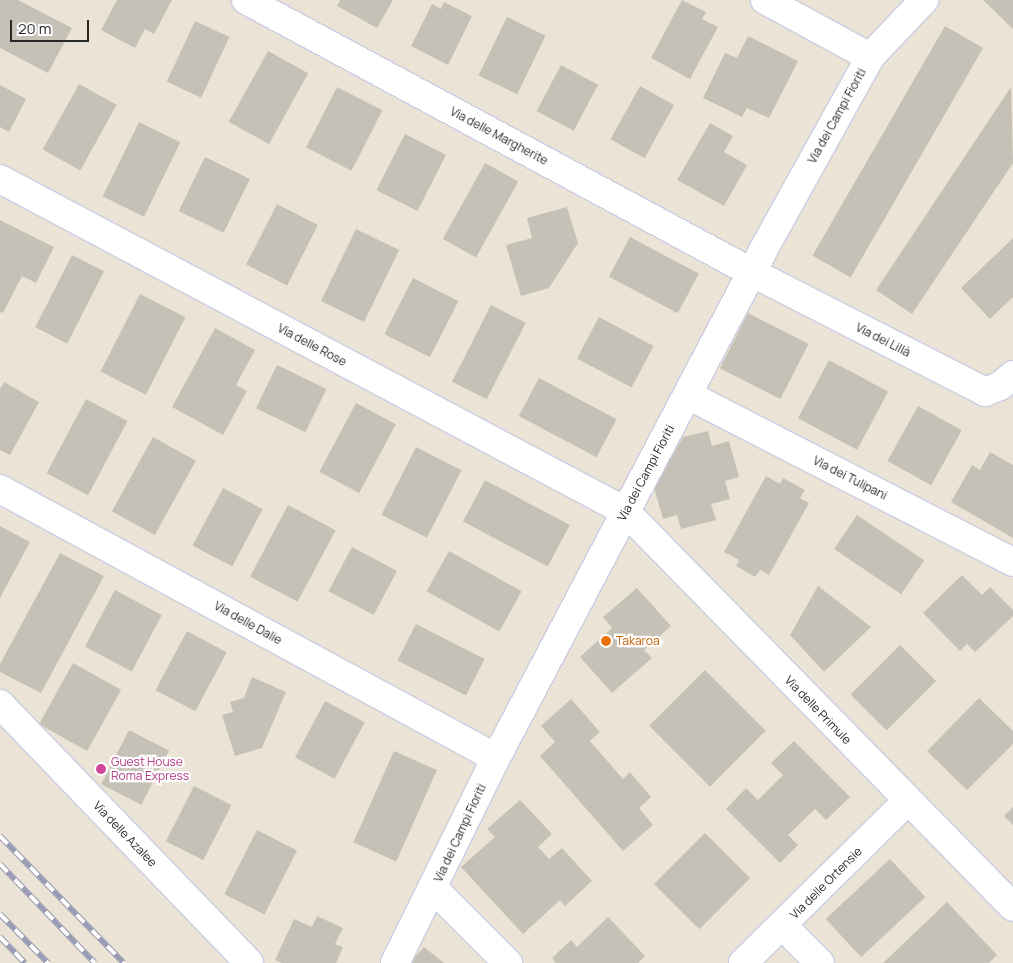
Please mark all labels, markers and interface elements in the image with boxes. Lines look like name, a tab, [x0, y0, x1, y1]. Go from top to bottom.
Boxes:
scale bar	[12, 10, 91, 42]
text: 20 m	[18, 18, 51, 39]
street label: Via dei Campi Fioriti	[805, 66, 869, 166]
street label: Via delle Margherite	[448, 104, 550, 168]
street label: Via dei Lillà	[853, 320, 913, 360]
street label: Via delle Rose	[275, 321, 349, 369]
street label: Via dei Campi Fioriti	[615, 423, 677, 523]
street label: Via dei Tulipani	[811, 453, 889, 503]
street label: Via delle Dalie	[212, 598, 284, 648]
place label: Takaroa	[616, 634, 660, 648]
marker: Takaroa	[600, 635, 612, 647]
street label: Via delle Primule	[782, 673, 854, 747]
place label: Guest House Roma Express	[111, 755, 189, 783]
marker: Guest House Roma Express	[95, 763, 107, 775]
street label: Via dei Campi Fioriti	[431, 782, 489, 884]
street label: Via delle Azalee	[90, 798, 160, 870]
street label: Via delle Ortensie	[787, 844, 865, 922]

